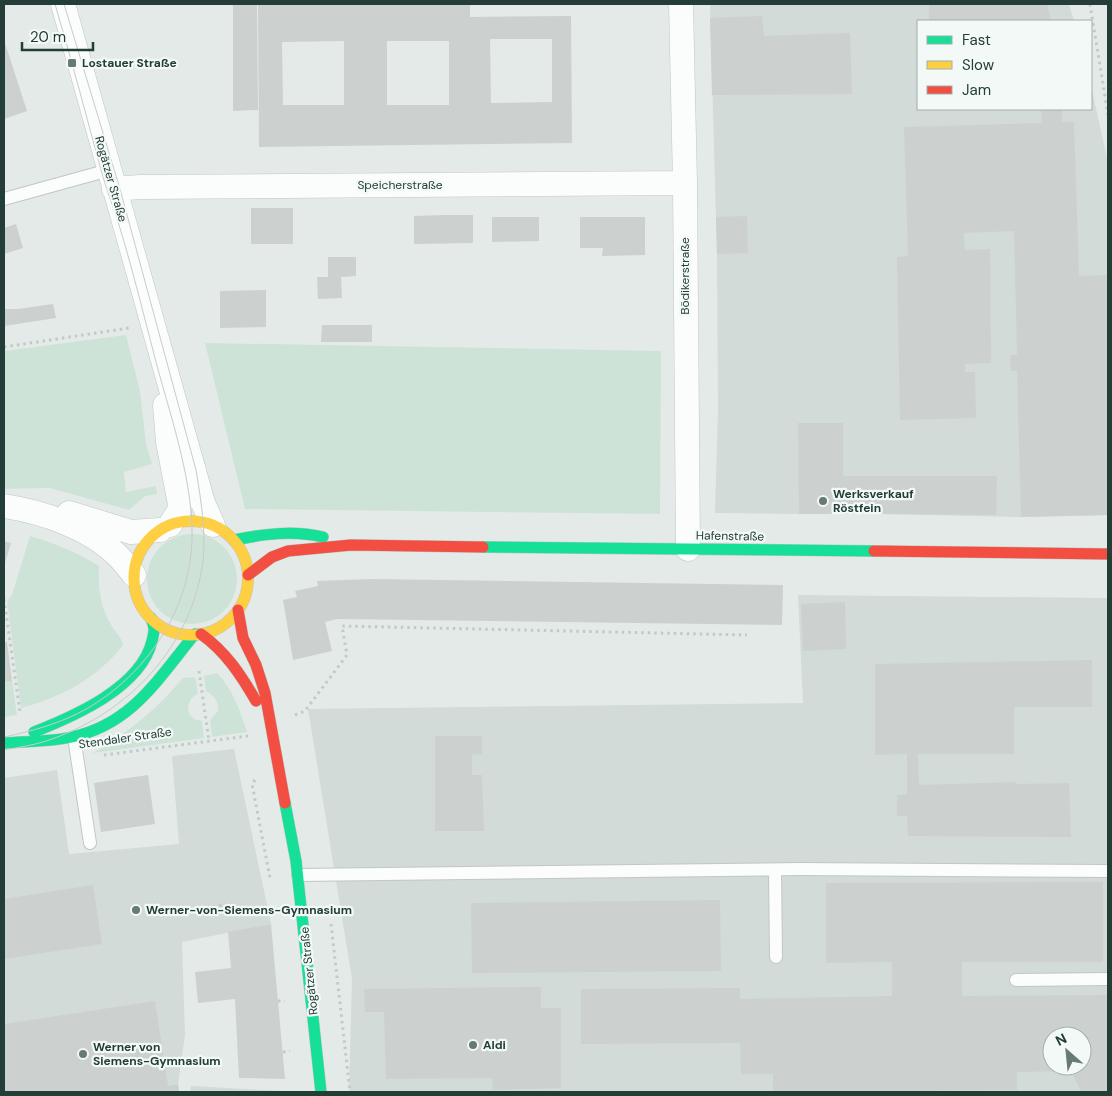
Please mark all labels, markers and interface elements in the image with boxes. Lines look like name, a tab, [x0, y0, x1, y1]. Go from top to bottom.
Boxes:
scale bar	[22, 20, 94, 52]
legend	[917, 20, 1092, 110]
text: 20 m	[30, 27, 66, 47]
text: Fast	[962, 30, 991, 50]
place label: Lostauer Straße	[82, 55, 177, 71]
text: Slow	[962, 55, 995, 75]
marker: Lostauer Straße	[66, 57, 78, 69]
text: Jam	[962, 80, 991, 100]
street label: Rogätzer Straße	[91, 134, 131, 224]
street label: Speicherstraße	[357, 177, 443, 193]
street label: Bödikerstraße	[677, 237, 693, 315]
place label: Werksverkauf Röstfein	[833, 486, 914, 516]
marker: Werksverkauf Röstfein	[817, 495, 829, 507]
street label: Hafenstraße	[696, 527, 764, 545]
street label: Stendaler Straße	[78, 724, 173, 752]
place label: Werner-von-Siemens-Gymnasium	[146, 902, 352, 918]
marker: Werner-von-Siemens-Gymnasium	[130, 904, 142, 916]
street label: Rogätzer Straße	[296, 926, 322, 1016]
north arrow	[1042, 1026, 1092, 1076]
text: N	[1052, 1029, 1070, 1050]
place label: Aldi	[483, 1037, 506, 1053]
place label: Werner von Siemens-Gymnasium	[93, 1039, 221, 1069]
marker: Aldi	[467, 1039, 479, 1051]
marker: Werner von Siemens-Gymnasium	[77, 1048, 89, 1060]

